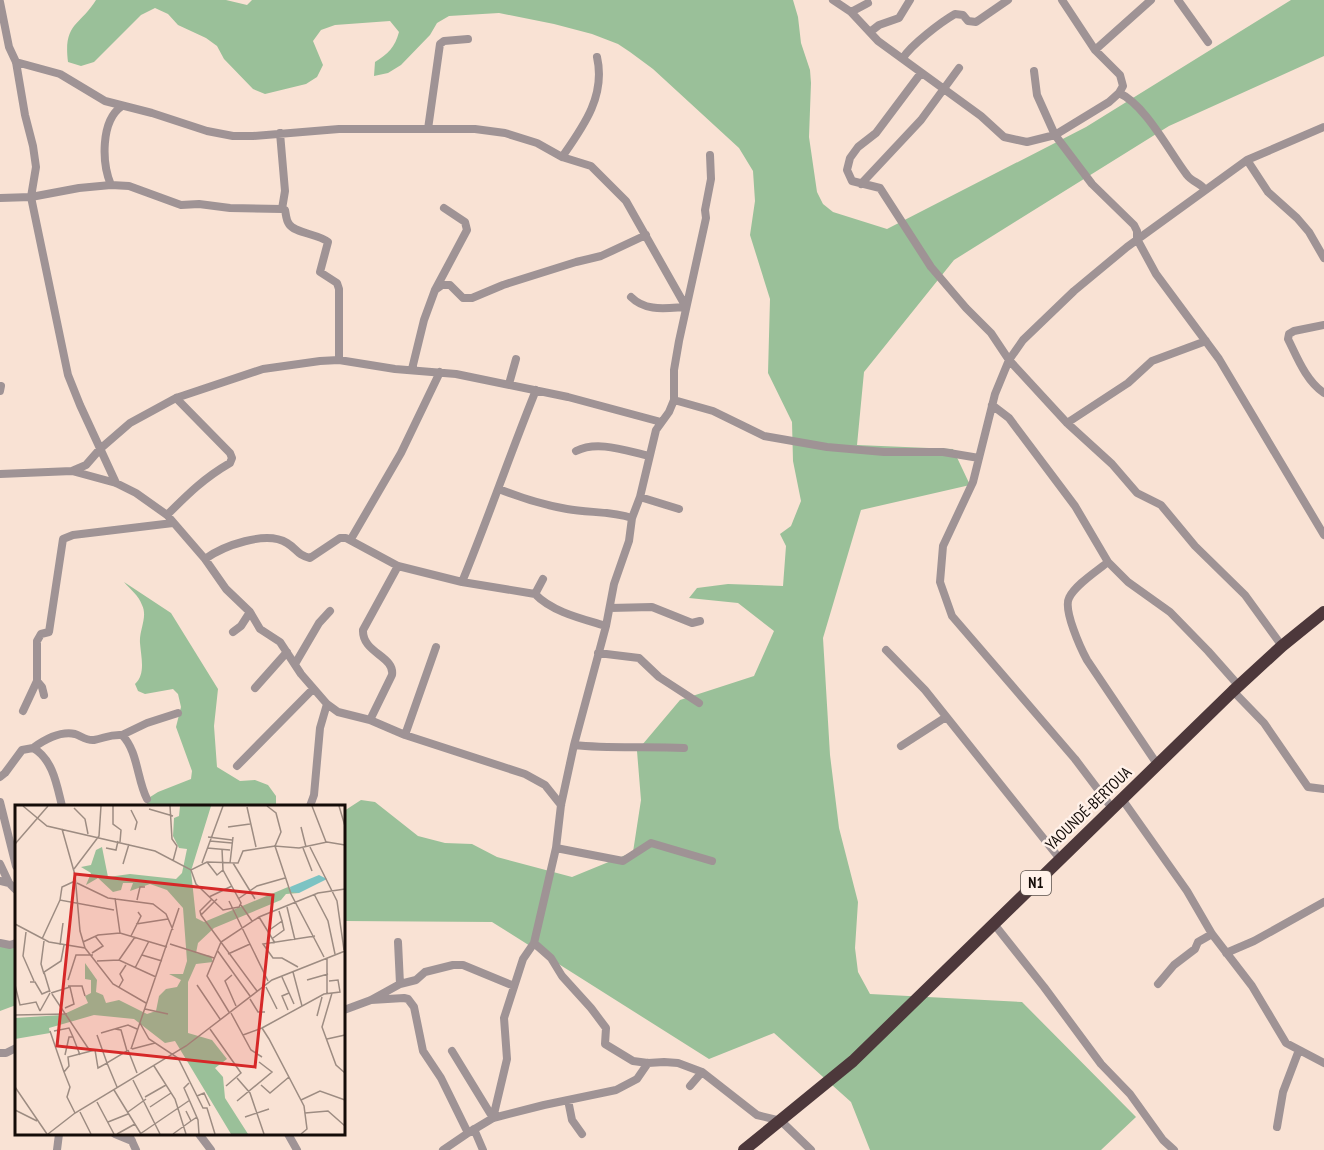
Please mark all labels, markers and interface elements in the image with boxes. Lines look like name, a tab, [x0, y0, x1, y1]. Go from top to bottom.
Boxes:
street label: YAOUNDÉ-BERTOUA	[1041, 762, 1135, 854]
inset map	[15, 805, 345, 1135]
road number: N1	[1021, 871, 1051, 895]

